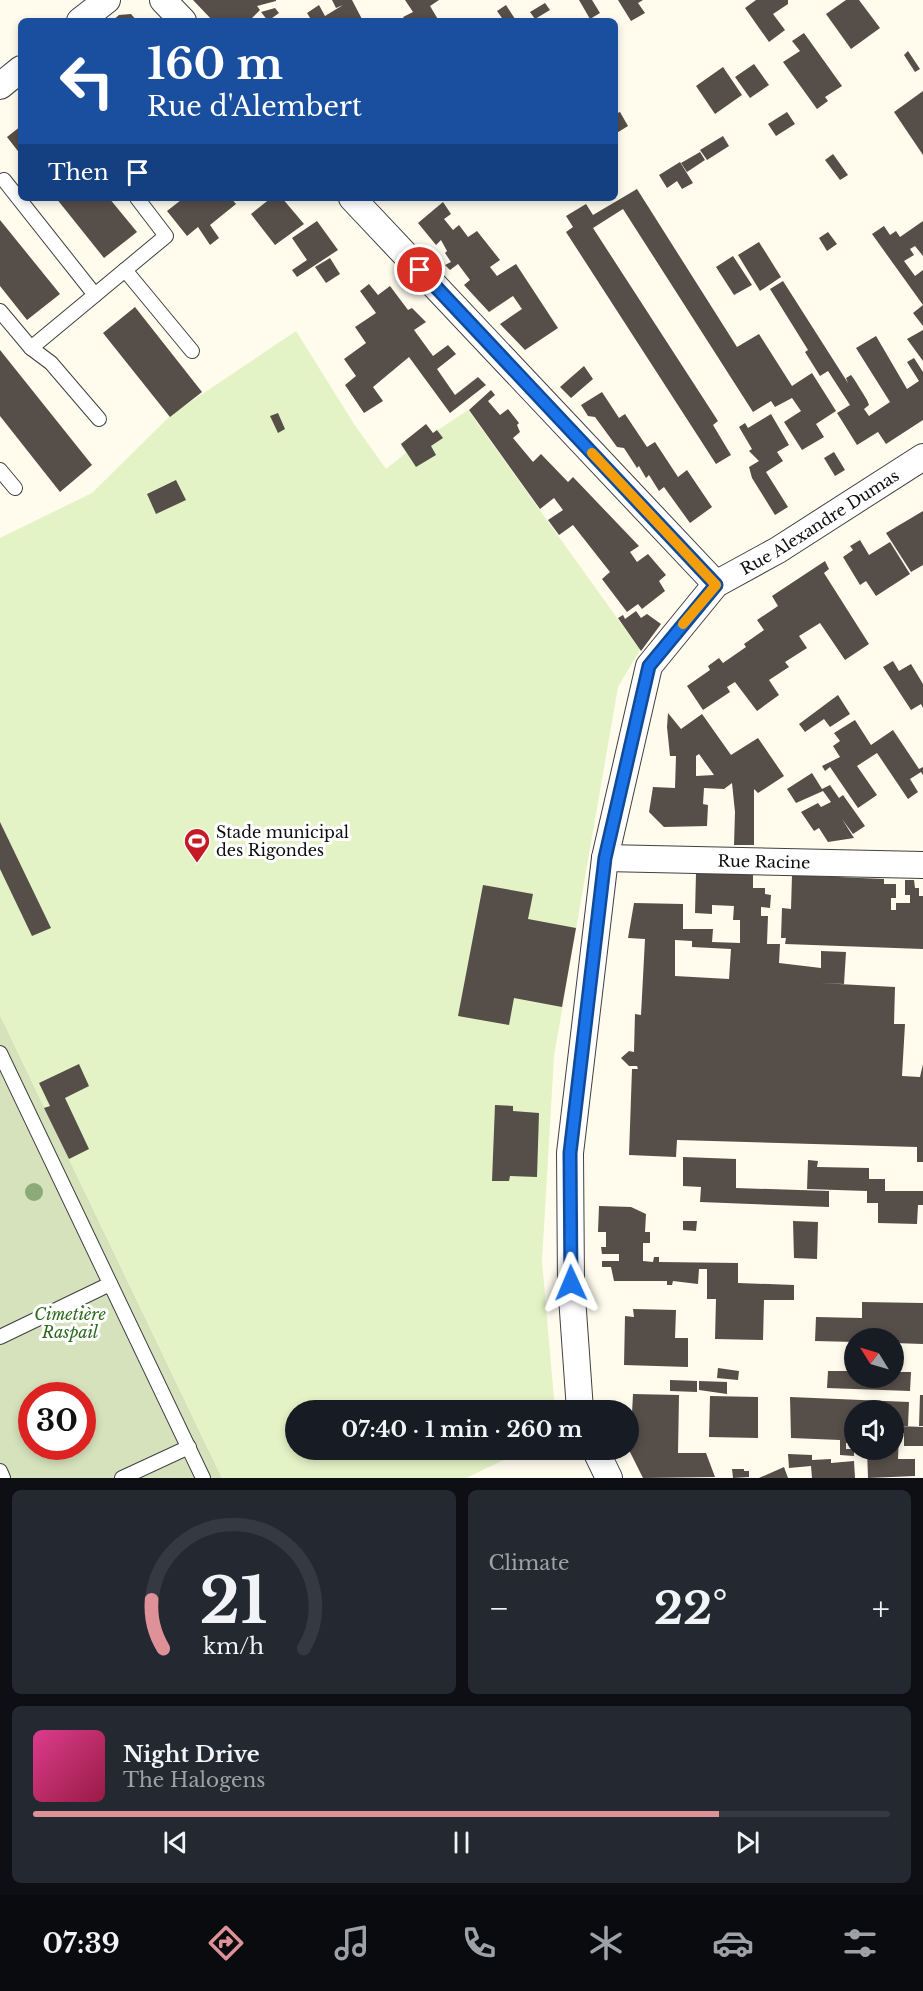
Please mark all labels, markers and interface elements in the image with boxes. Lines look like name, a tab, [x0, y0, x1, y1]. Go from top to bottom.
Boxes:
text: 160 m	[147, 38, 283, 90]
icon: left	[48, 42, 126, 120]
text: Rue d'Alembert	[147, 90, 362, 123]
icon: arrive	[121, 156, 154, 189]
text: Then	[48, 159, 109, 186]
pin	[394, 244, 445, 295]
icon: arrive	[403, 253, 436, 286]
street label: Rue Alexandre Dumas	[737, 465, 903, 579]
place label: Stade municipal des Rigondes	[216, 822, 349, 860]
sports icon: Stade municipal des Rigondes	[182, 826, 212, 864]
street label: Rue Racine	[717, 850, 811, 873]
position arrow	[539, 1251, 603, 1315]
park label: Cimetière Raspail	[34, 1304, 106, 1342]
north arrow	[844, 1328, 904, 1388]
map controls	[844, 1328, 904, 1460]
speed limit sign: 30	[18, 1382, 96, 1460]
button: sound	[844, 1400, 904, 1460]
text: 07:40 · 1 min · 260 m	[342, 1416, 582, 1443]
text: Climate	[489, 1551, 569, 1575]
text: 21	[200, 1562, 268, 1640]
text: 22°	[654, 1580, 727, 1636]
text: −	[489, 1588, 509, 1629]
text: +	[872, 1588, 890, 1629]
text: km/h	[203, 1633, 264, 1660]
text: Night Drive	[123, 1741, 260, 1768]
text: The Halogens	[123, 1768, 265, 1792]
icon: previous	[159, 1826, 192, 1859]
icon: pause	[445, 1826, 478, 1859]
icon: next	[731, 1826, 764, 1859]
icon: directions	[205, 1922, 247, 1964]
icon: music	[331, 1922, 373, 1964]
icon: phone	[458, 1922, 500, 1964]
icon: climate	[585, 1922, 627, 1964]
icon: car	[712, 1922, 754, 1964]
icon: filters	[839, 1922, 881, 1964]
text: 07:39	[42, 1927, 120, 1960]

